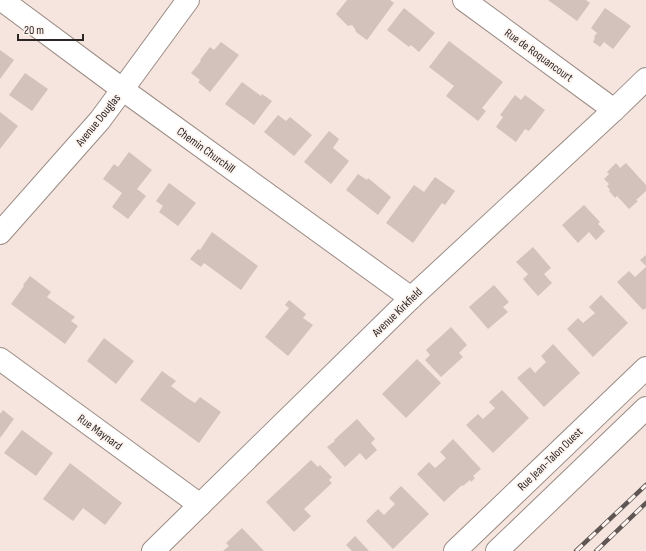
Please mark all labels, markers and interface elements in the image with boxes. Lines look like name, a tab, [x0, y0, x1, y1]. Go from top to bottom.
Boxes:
scale bar	[18, 16, 83, 42]
text: 20 m	[24, 23, 44, 38]
street label: Rue de Roquancourt	[501, 25, 576, 86]
street label: Avenue Douglas	[72, 91, 124, 150]
street label: Chemin Churchill	[174, 124, 238, 177]
street label: Avenue Kirkfield	[368, 285, 426, 341]
street label: Rue Maynard	[74, 411, 125, 454]
street label: Rue Jean-Talon Ouest	[515, 424, 586, 494]

